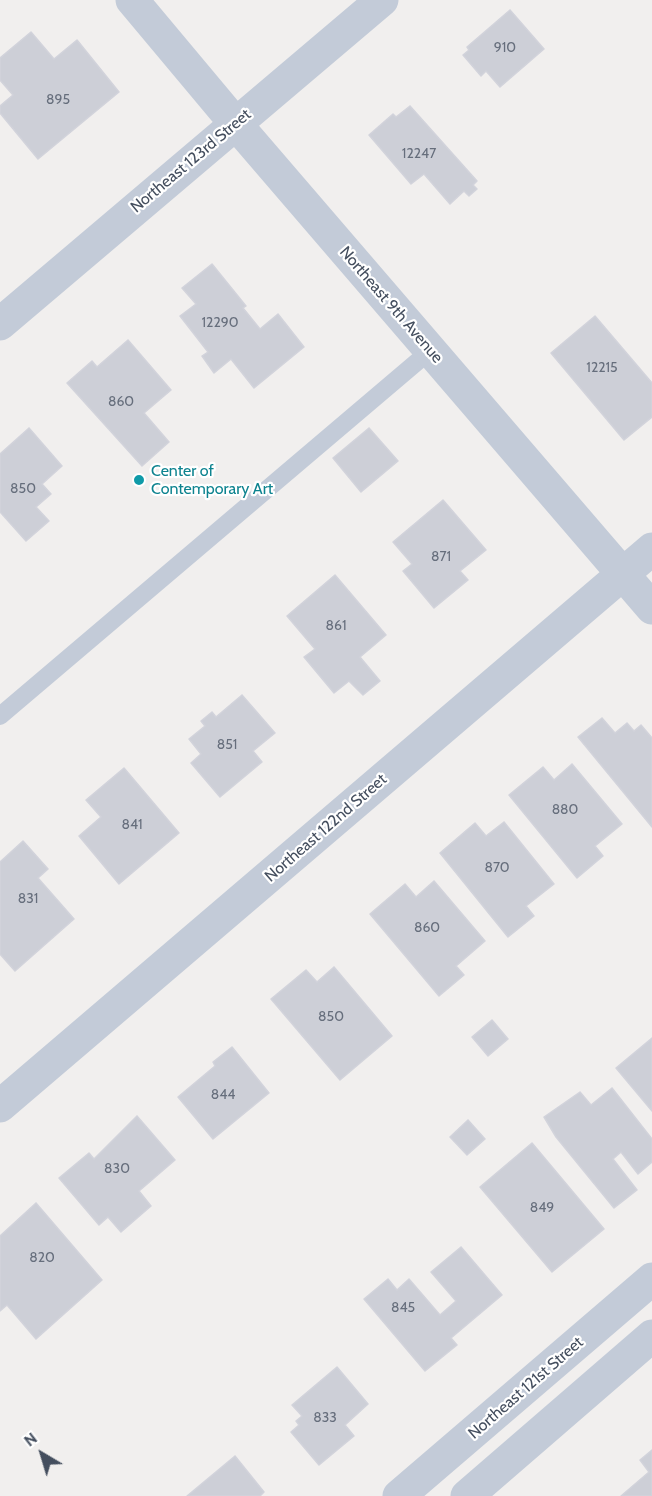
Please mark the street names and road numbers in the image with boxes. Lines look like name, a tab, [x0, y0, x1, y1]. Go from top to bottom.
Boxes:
street label: Northeast 123rd Street	[127, 105, 255, 217]
street label: Northeast 9th Avenue	[335, 243, 447, 367]
street label: Northeast 122nd Street	[261, 770, 391, 886]
street label: Northeast 121st Street	[465, 1333, 587, 1443]

